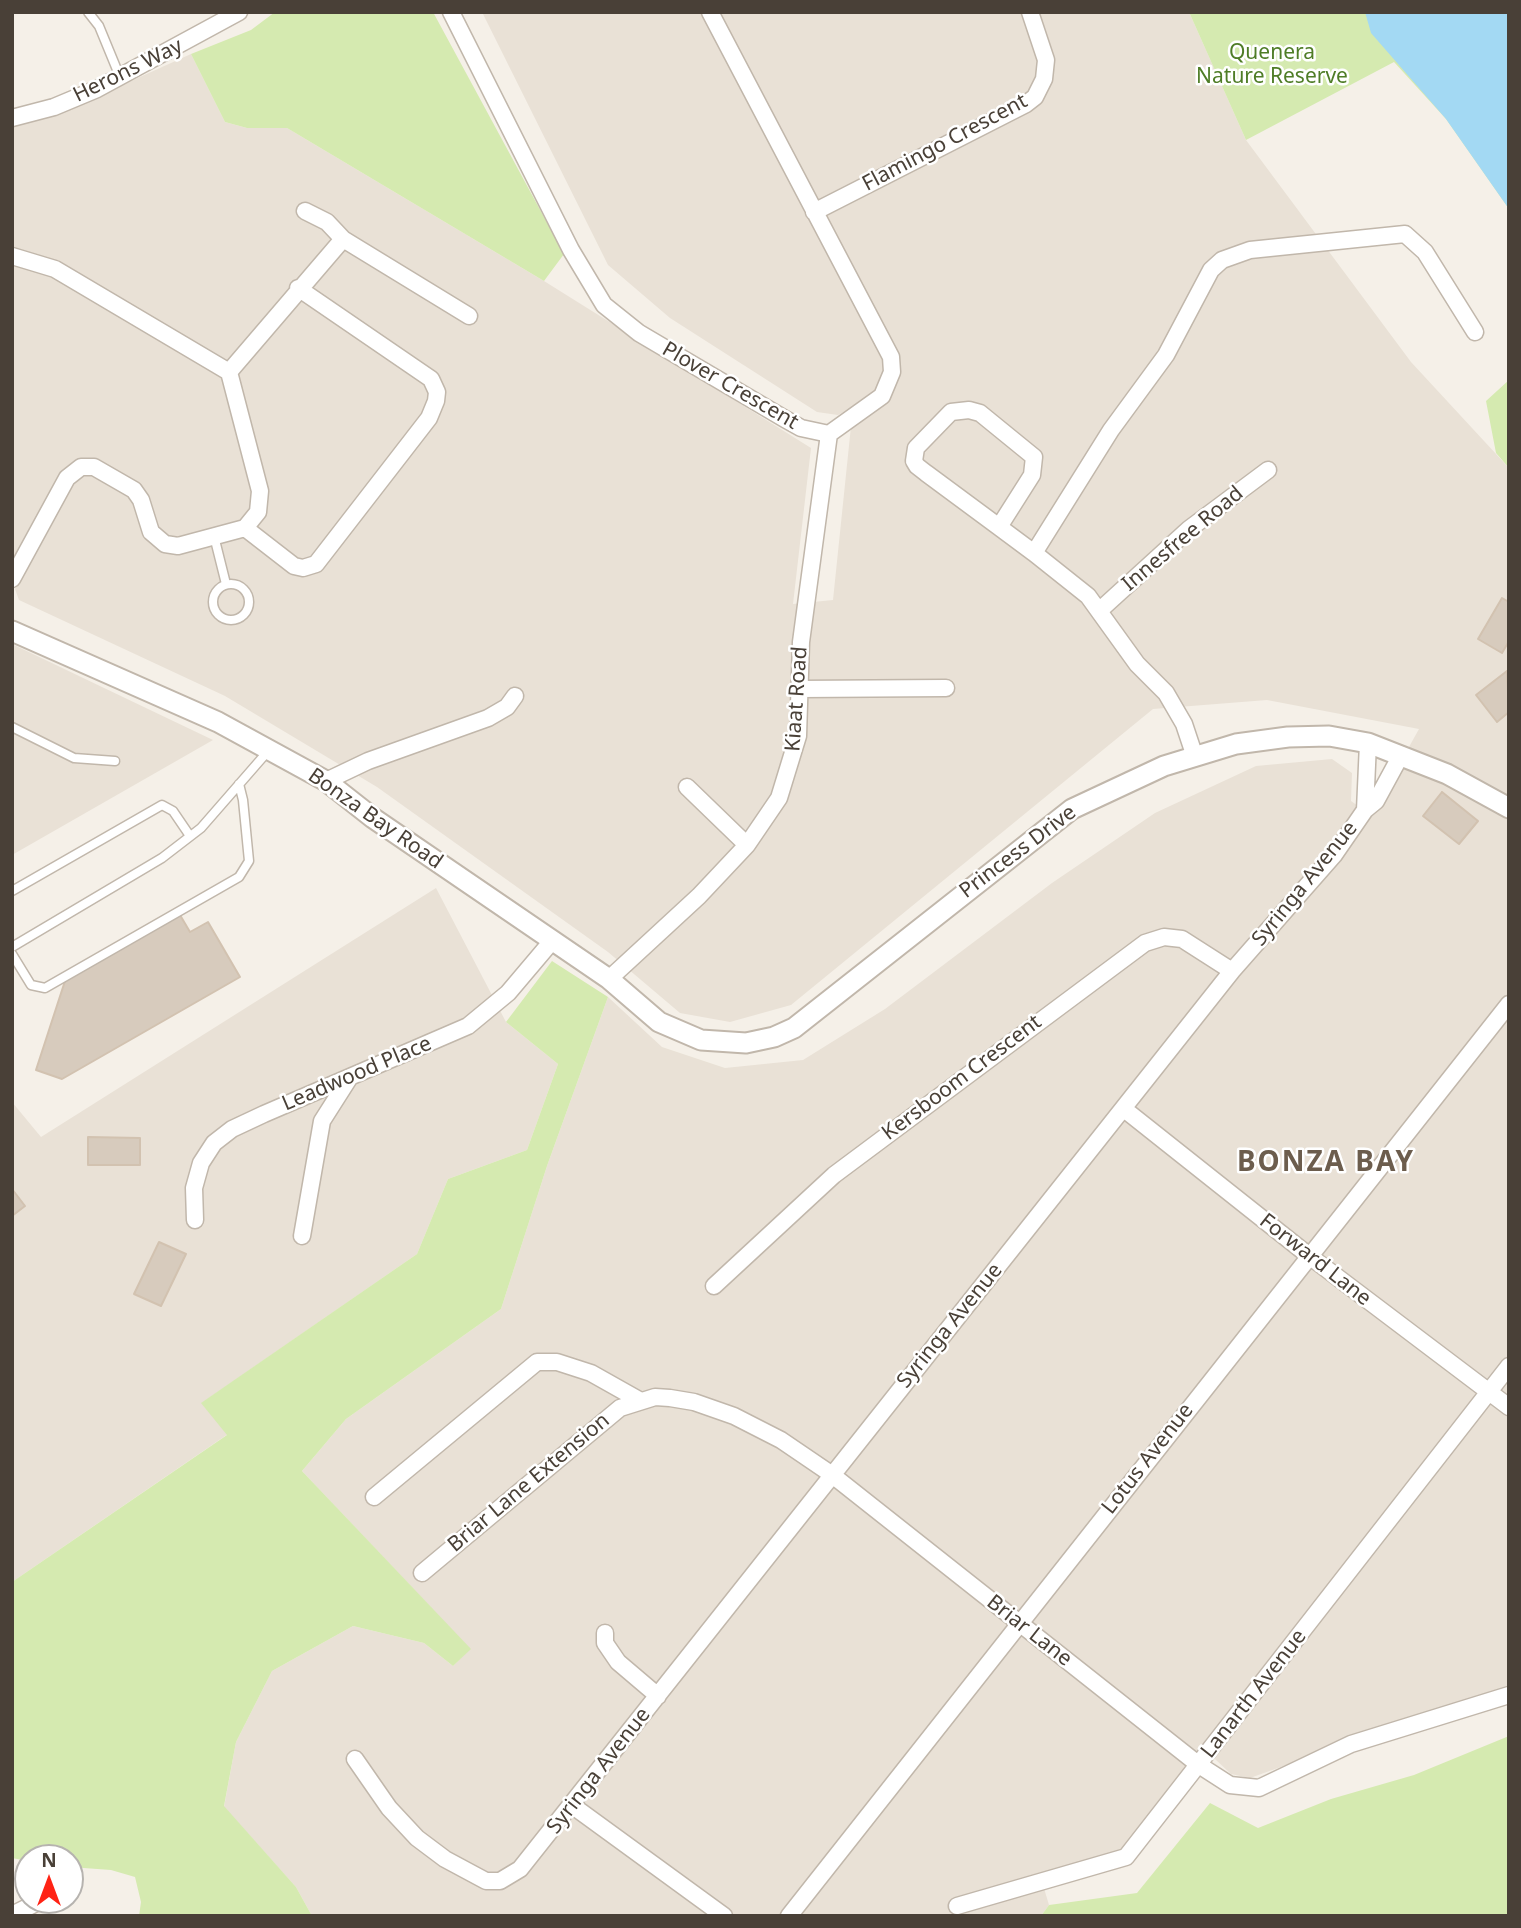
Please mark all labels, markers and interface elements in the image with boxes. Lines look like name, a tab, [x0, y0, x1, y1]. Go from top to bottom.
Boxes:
street label: Herons Way	[69, 34, 187, 108]
park label: Quenera Nature Reserve	[1196, 40, 1348, 90]
street label: Flamingo Crescent	[858, 89, 1032, 197]
street label: Plover Crescent	[657, 337, 803, 435]
street label: Innesfree Road	[1117, 481, 1249, 597]
street label: Kiaat Road	[781, 646, 813, 752]
street label: Bonza Bay Road	[303, 763, 447, 875]
street label: Princess Drive	[955, 800, 1081, 904]
street label: Syringa Avenue	[1247, 817, 1363, 951]
street label: Kersboom Crescent	[877, 1010, 1047, 1146]
street label: Leadwood Place	[279, 1031, 435, 1117]
district label: BONZA BAY	[1238, 1146, 1414, 1180]
street label: Forward Lane	[1254, 1209, 1376, 1311]
street label: Syringa Avenue	[892, 1259, 1008, 1393]
street label: Lotus Avenue	[1097, 1399, 1199, 1519]
street label: Briar Lane Extension	[443, 1408, 615, 1558]
street label: Briar Lane	[981, 1590, 1077, 1672]
street label: Lanarth Avenue	[1196, 1625, 1312, 1763]
street label: Syringa Avenue	[542, 1703, 656, 1839]
north arrow	[14, 1844, 84, 1914]
text: N	[41, 1847, 57, 1873]

